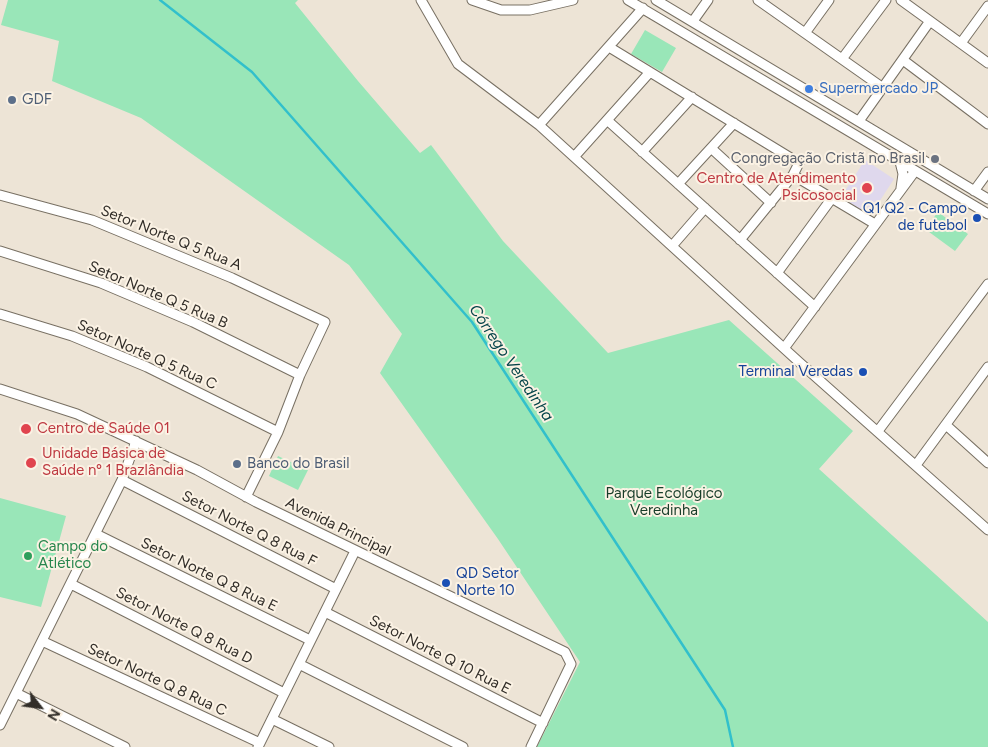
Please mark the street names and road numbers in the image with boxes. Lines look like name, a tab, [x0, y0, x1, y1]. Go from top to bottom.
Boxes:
street label: Setor Norte Q 5 Rua A	[98, 201, 244, 275]
street label: Setor Norte Q 5 Rua B	[86, 258, 230, 332]
street label: Setor Norte Q 5 Rua C	[74, 316, 220, 394]
street label: Setor Norte Q 8 Rua F	[179, 487, 319, 571]
street label: Avenida Principal	[282, 494, 394, 560]
street label: Setor Norte Q 8 Rua E	[138, 534, 280, 616]
street label: Setor Norte Q 8 Rua D	[113, 584, 255, 668]
street label: Setor Norte Q 10 Rua E	[366, 611, 514, 699]
street label: Setor Norte Q 8 Rua C	[84, 640, 230, 720]

